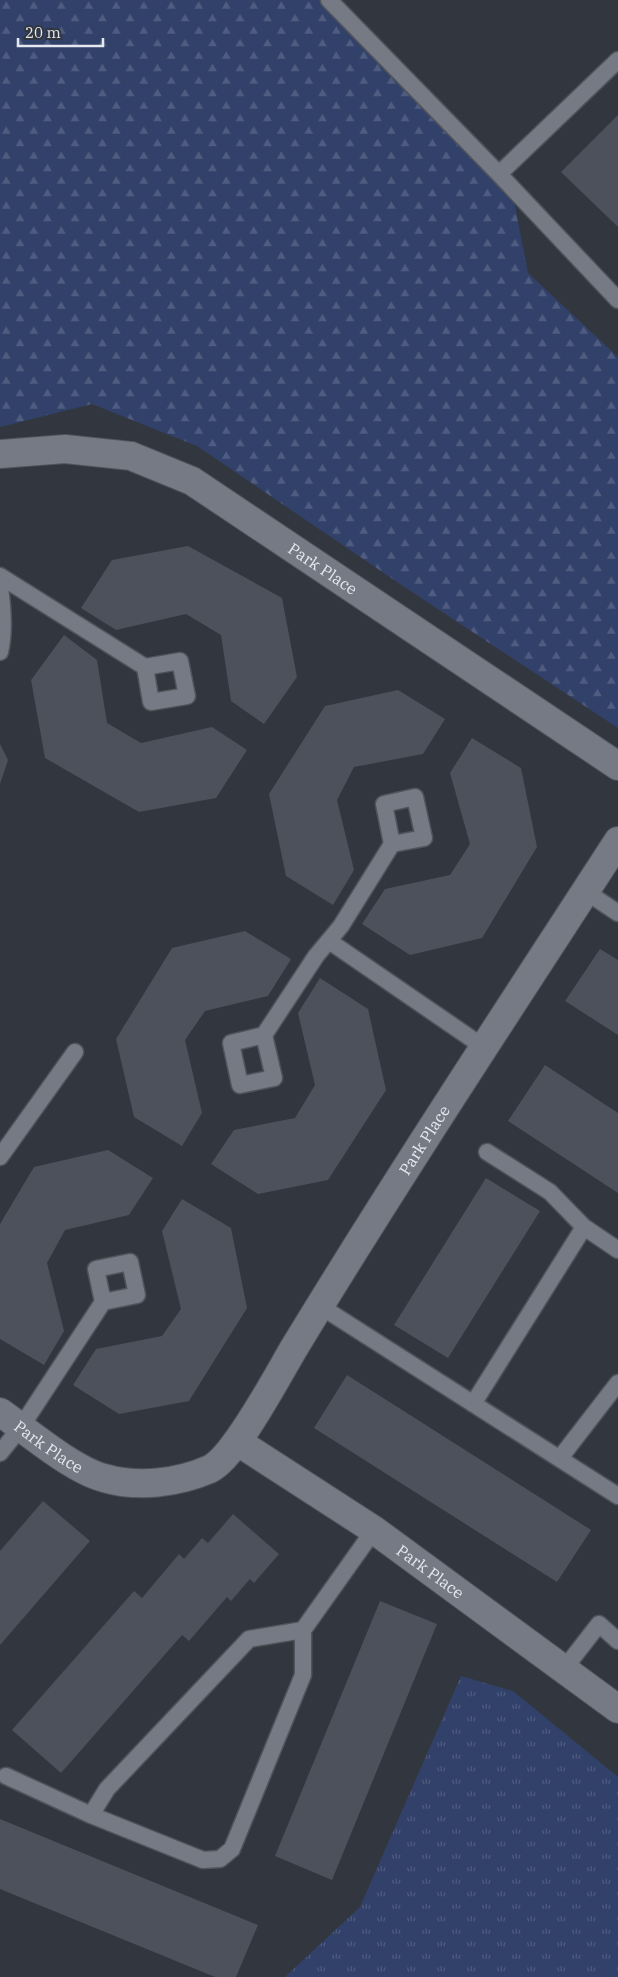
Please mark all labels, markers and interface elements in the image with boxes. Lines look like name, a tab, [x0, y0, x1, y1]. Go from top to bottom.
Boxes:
scale bar	[18, 15, 102, 47]
text: 20 m	[25, 23, 61, 42]
street label: Park Place	[285, 538, 361, 599]
street label: Park Place	[395, 1101, 454, 1179]
street label: Park Place	[10, 1416, 87, 1477]
street label: Park Place	[393, 1540, 468, 1603]

